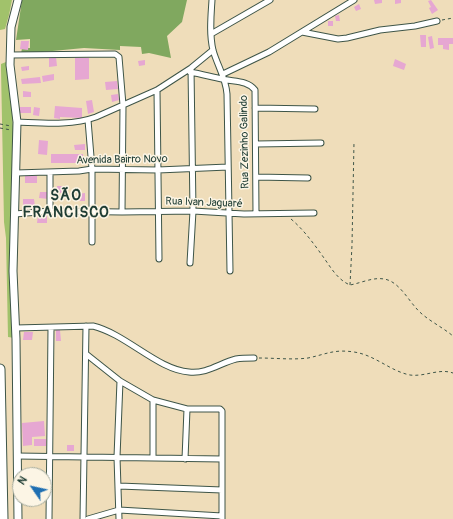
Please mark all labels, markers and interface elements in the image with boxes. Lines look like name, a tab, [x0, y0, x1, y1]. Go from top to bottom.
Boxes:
street label: Rua Zezinho Galindo	[238, 95, 252, 189]
street label: Avenida Bairro Novo	[76, 153, 168, 167]
district label: SÃO FRANCISCO	[23, 187, 109, 222]
street label: Rua Ivan Jaguaré	[165, 195, 243, 211]
north arrow	[12, 467, 52, 507]
text: N	[15, 474, 30, 487]

